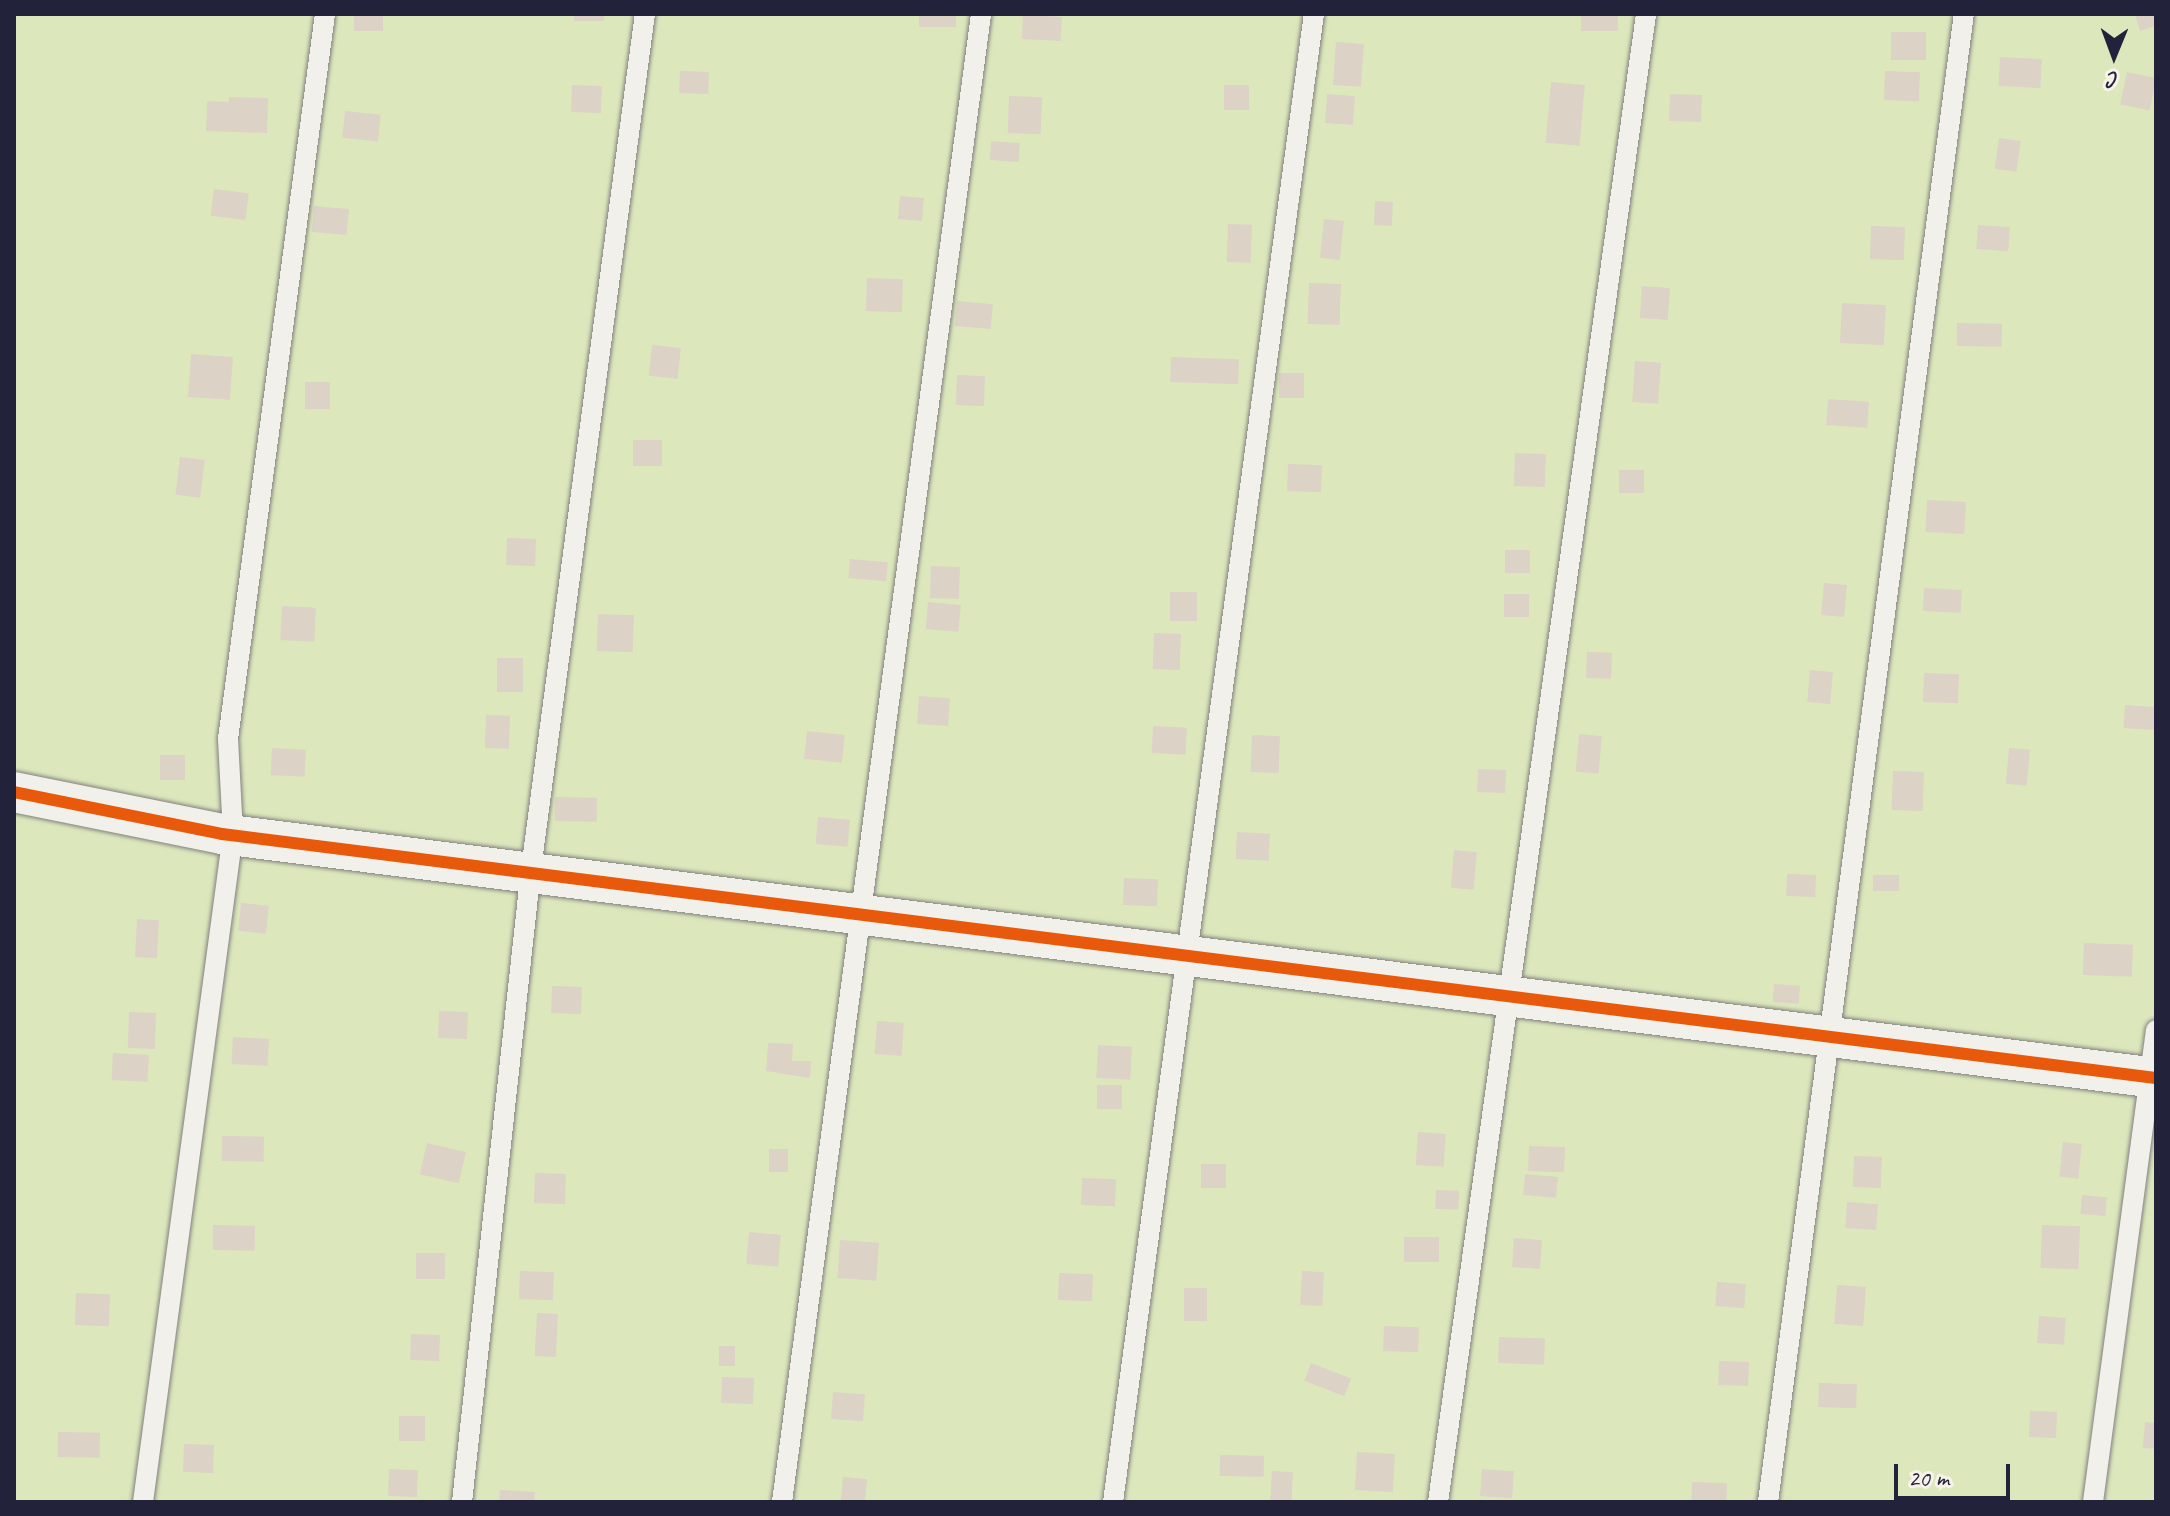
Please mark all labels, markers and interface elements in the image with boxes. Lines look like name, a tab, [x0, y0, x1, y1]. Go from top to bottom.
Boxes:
north arrow	[2074, 16, 2154, 96]
text: С	[2108, 66, 2119, 94]
scale bar	[1898, 1448, 2014, 1498]
text: 20 m	[1908, 1463, 1949, 1493]

